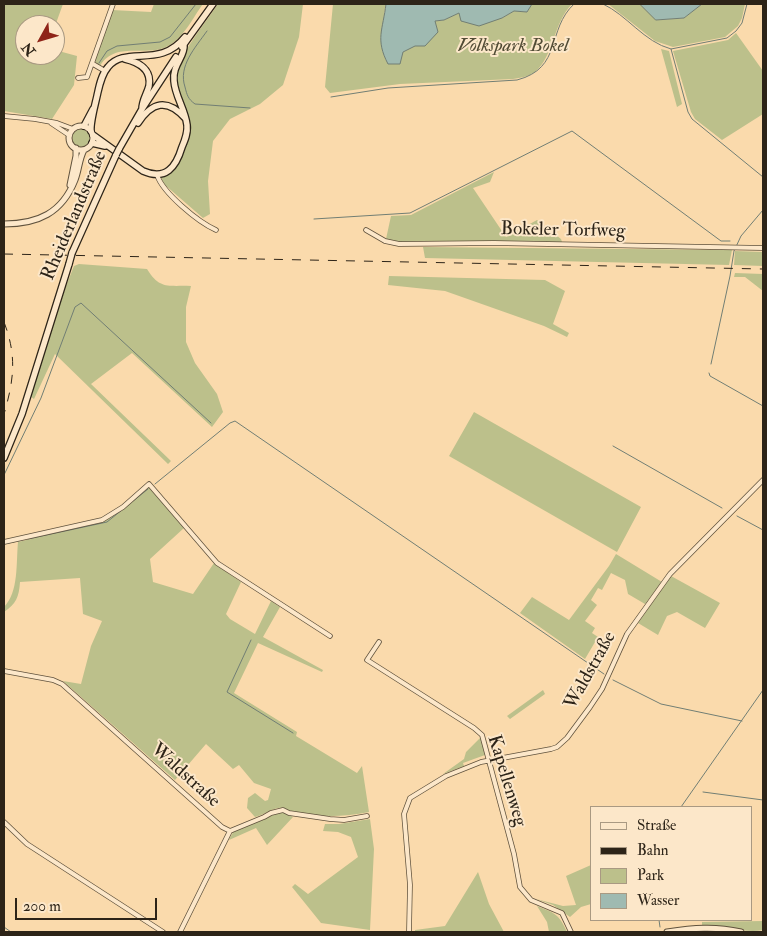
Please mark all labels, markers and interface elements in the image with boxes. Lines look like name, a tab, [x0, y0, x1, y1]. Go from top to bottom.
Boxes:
north arrow	[15, 15, 65, 65]
park label: Volkspark Bokel	[458, 36, 568, 58]
text: N	[18, 39, 39, 59]
street label: Rheiderlandstraße	[37, 148, 113, 284]
street label: Bokeler Torfweg	[500, 219, 626, 243]
street label: Waldstraße	[560, 628, 622, 714]
street label: Kapellenweg	[481, 732, 531, 830]
street label: Waldstraße	[146, 739, 224, 813]
legend	[590, 806, 752, 921]
text: Straße	[637, 816, 676, 835]
text: Bahn	[637, 841, 669, 860]
text: Park	[637, 866, 664, 885]
scale bar	[18, 888, 160, 920]
text: Wasser	[637, 891, 679, 910]
text: 200 m	[23, 897, 61, 916]

